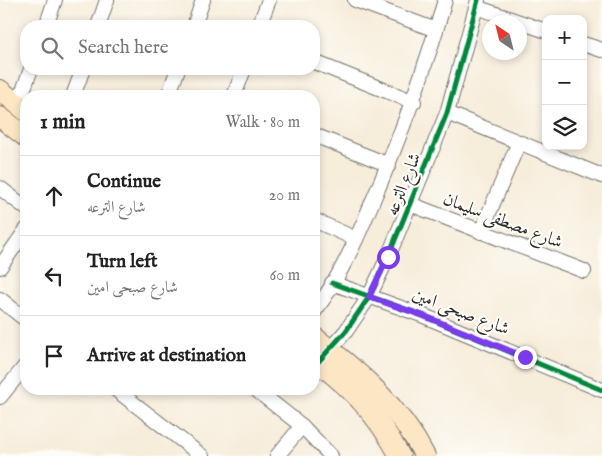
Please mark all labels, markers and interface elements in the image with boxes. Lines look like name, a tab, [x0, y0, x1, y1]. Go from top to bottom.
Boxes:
north arrow	[482, 15, 527, 60]
map controls	[542, 15, 587, 150]
button: +	[542, 15, 587, 60]
search box	[20, 20, 320, 75]
icon: search	[38, 34, 66, 62]
text: Search here	[78, 36, 169, 60]
button: −	[542, 60, 587, 105]
button: layers	[542, 105, 587, 150]
text: 1 min	[40, 109, 85, 136]
text: Walk · 80 m	[225, 113, 300, 133]
street label: شارع الترعه	[381, 150, 429, 220]
text: Continue	[87, 170, 161, 194]
icon: ahead	[40, 182, 68, 210]
text: 20 m	[269, 186, 300, 206]
street label: شارع مصطفى سليمان	[439, 188, 565, 257]
text: شارع الترعه	[87, 198, 146, 218]
route start	[377, 246, 400, 269]
text: Turn left	[87, 250, 158, 274]
icon: left	[40, 262, 68, 290]
text: 60 m	[270, 266, 300, 286]
text: شارع صبحى امين	[87, 278, 178, 298]
street label: شارع صبحى امين	[408, 283, 512, 343]
icon: arrive	[40, 342, 68, 370]
text: Arrive at destination	[87, 344, 246, 368]
route end	[514, 346, 537, 369]

